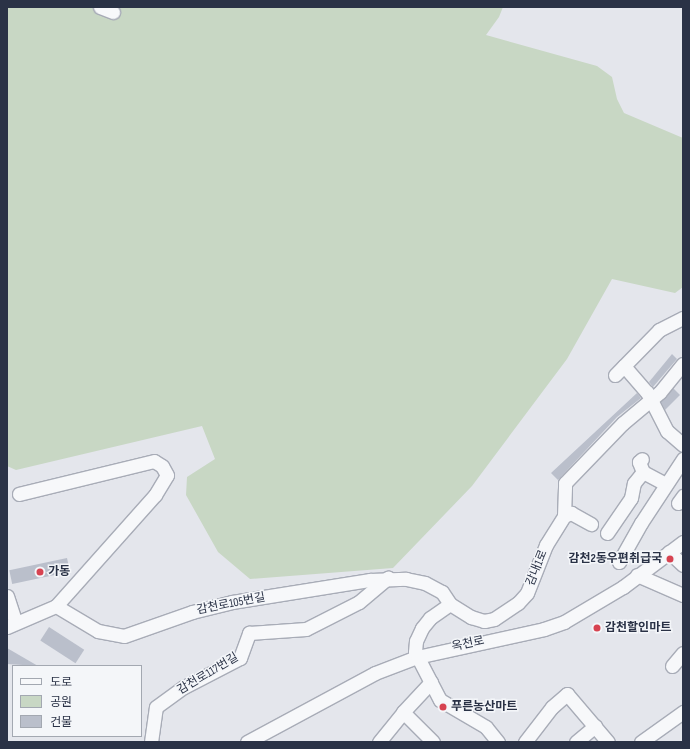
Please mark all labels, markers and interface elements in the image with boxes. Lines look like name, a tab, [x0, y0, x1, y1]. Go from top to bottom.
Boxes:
street label: 감내1로	[523, 548, 551, 588]
place label: 감천2동우편취급국	[568, 552, 662, 566]
marker: 감천2동우편취급국	[665, 554, 675, 564]
place label: 가동	[48, 565, 70, 579]
marker: 가동	[35, 567, 45, 577]
street label: 감천로105번길	[195, 590, 267, 618]
place label: 감천할인마트	[605, 621, 671, 635]
marker: 감천할인마트	[592, 623, 602, 633]
street label: 옥천로	[450, 634, 486, 654]
street label: 감천로117번길	[175, 650, 241, 698]
legend	[12, 665, 142, 737]
text: 도로	[50, 675, 72, 690]
text: 공원	[50, 695, 72, 710]
place label: 푸른농산마트	[451, 700, 517, 714]
marker: 푸른농산마트	[438, 702, 448, 712]
text: 건물	[50, 715, 72, 730]

